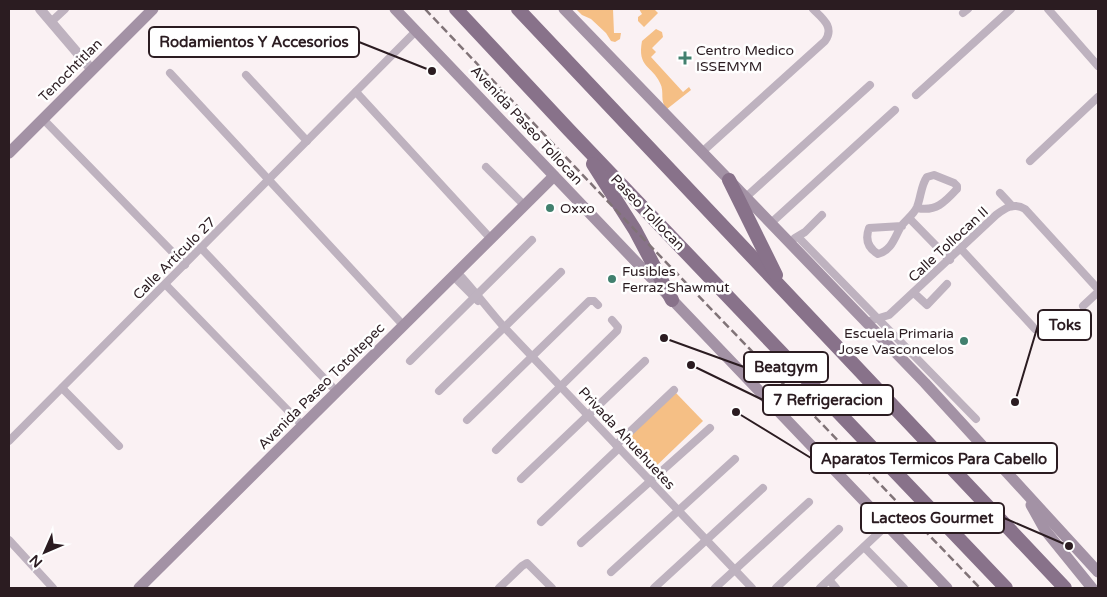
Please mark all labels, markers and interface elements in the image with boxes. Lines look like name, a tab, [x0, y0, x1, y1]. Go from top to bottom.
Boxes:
callout: Rodamientos Y Accesorios	[149, 27, 359, 57]
text: Rodamientos Y Accesorios	[159, 33, 349, 51]
street label: Tenochtitlan	[35, 35, 106, 106]
place label: Centro Medico ISSEMYM	[696, 42, 794, 75]
marker: Centro Medico ISSEMYM	[678, 51, 692, 65]
street label: Avenida Paseo Tollocan	[467, 62, 586, 188]
street label: Paseo Tollocan	[607, 171, 688, 254]
place label: Oxxo	[560, 200, 595, 217]
marker: Oxxo	[544, 202, 556, 214]
street label: Calle Tollocan II	[905, 203, 992, 286]
street label: Calle Artículo 27	[129, 213, 219, 303]
place label: Fusibles Ferraz Shawmut	[622, 263, 730, 296]
marker: Fusibles Ferraz Shawmut	[606, 273, 618, 285]
callout: Toks	[1038, 310, 1091, 340]
text: Toks	[1048, 316, 1081, 334]
street label: Avenida Paseo Totoltepec	[255, 320, 388, 453]
place label: Escuela Primaria Jose Vasconcelos	[839, 325, 954, 358]
marker: Escuela Primaria Jose Vasconcelos	[958, 335, 970, 347]
callout: Beatgym	[744, 352, 828, 382]
text: Beatgym	[754, 358, 818, 377]
street label: Privada Ahuehuetes	[575, 384, 679, 493]
callout: 7 Refrigeracion	[763, 385, 893, 415]
text: 7 Refrigeracion	[773, 391, 883, 410]
callout: Aparatos Termicos Para Cabello	[811, 443, 1057, 473]
text: Aparatos Termicos Para Cabello	[821, 450, 1047, 469]
callout: Lacteos Gourmet	[861, 503, 1004, 533]
text: Lacteos Gourmet	[871, 509, 994, 527]
north arrow	[20, 527, 70, 577]
text: N	[26, 551, 46, 571]

